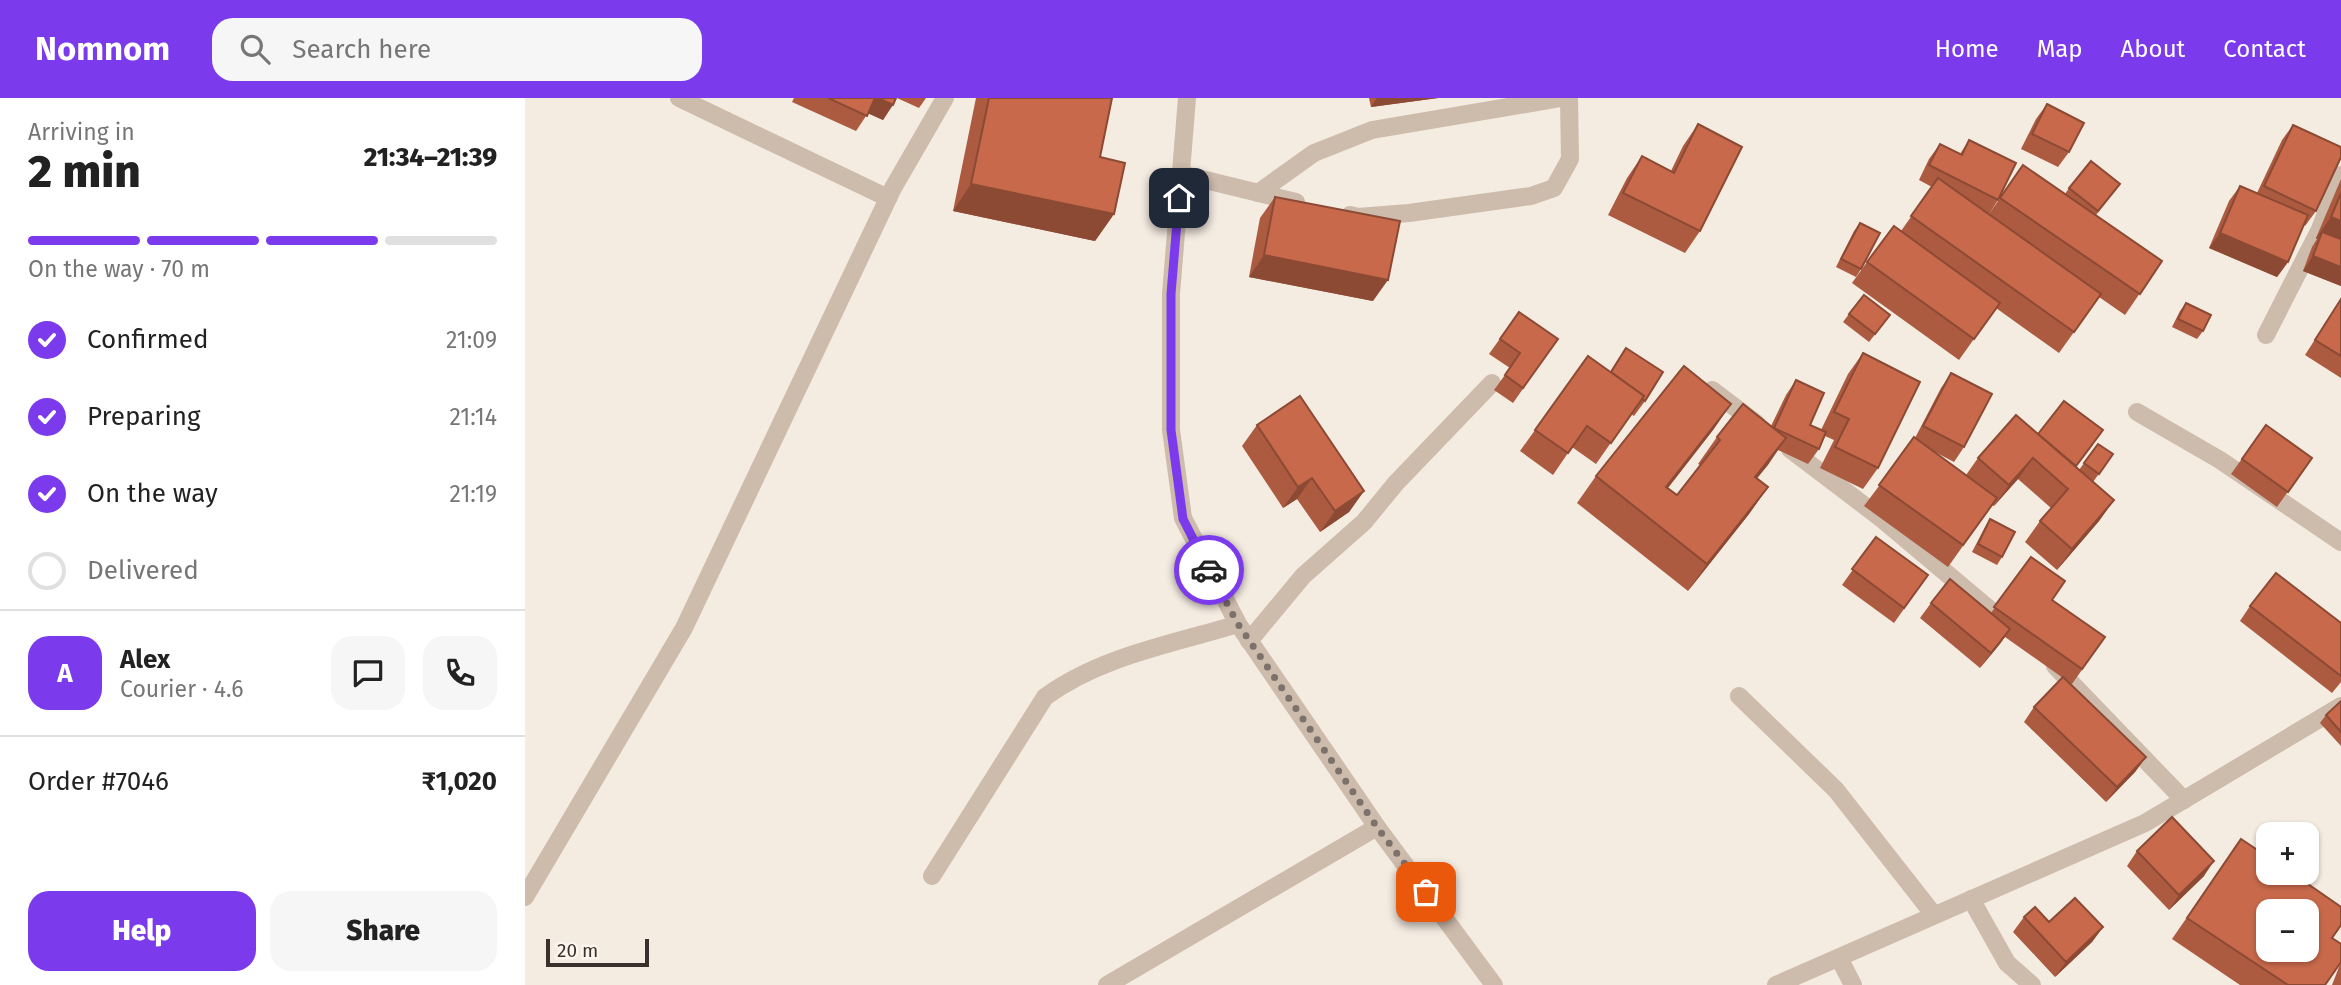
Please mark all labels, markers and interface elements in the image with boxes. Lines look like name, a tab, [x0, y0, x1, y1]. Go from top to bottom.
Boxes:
search box	[212, 18, 702, 81]
text: Nomnom	[35, 29, 170, 69]
icon: search	[236, 30, 274, 68]
text: Search here	[292, 34, 431, 65]
text: Home	[1935, 35, 1999, 63]
text: Map	[2037, 35, 2083, 63]
text: About	[2121, 35, 2185, 63]
text: Contact	[2223, 35, 2306, 63]
text: Arriving in	[28, 118, 135, 146]
text: 21:34–21:39	[364, 142, 497, 173]
text: 2 min	[28, 144, 141, 199]
pin	[1149, 168, 1209, 228]
icon: home	[1160, 179, 1198, 217]
text: On the way · 70 m	[28, 255, 210, 283]
icon: check	[28, 321, 66, 359]
text: Confirmed	[87, 324, 208, 355]
text: 21:09	[446, 326, 497, 354]
icon: check	[28, 398, 66, 436]
text: Preparing	[87, 401, 200, 432]
text: 21:14	[449, 403, 497, 431]
icon: check	[28, 475, 66, 513]
text: On the way	[87, 478, 218, 509]
text: 21:19	[450, 480, 497, 508]
courier	[1174, 535, 1244, 605]
icon: car	[1190, 551, 1228, 589]
text: Delivered	[87, 555, 199, 586]
button: chat	[331, 636, 405, 710]
button: phone	[423, 636, 497, 710]
text: Alex	[120, 644, 170, 675]
text: A	[57, 658, 73, 689]
text: Courier · 4.6	[120, 675, 244, 703]
text: Order #7046	[28, 766, 169, 797]
text: ₹1,020	[421, 766, 497, 797]
map controls	[2256, 822, 2319, 962]
button: +	[2256, 822, 2319, 885]
pin	[1396, 862, 1456, 922]
icon: bag	[1407, 873, 1445, 911]
button: Help	[28, 891, 256, 971]
button: Share	[270, 891, 497, 971]
button: −	[2256, 899, 2319, 962]
scale bar	[546, 936, 649, 968]
text: 20 m	[557, 939, 598, 962]

